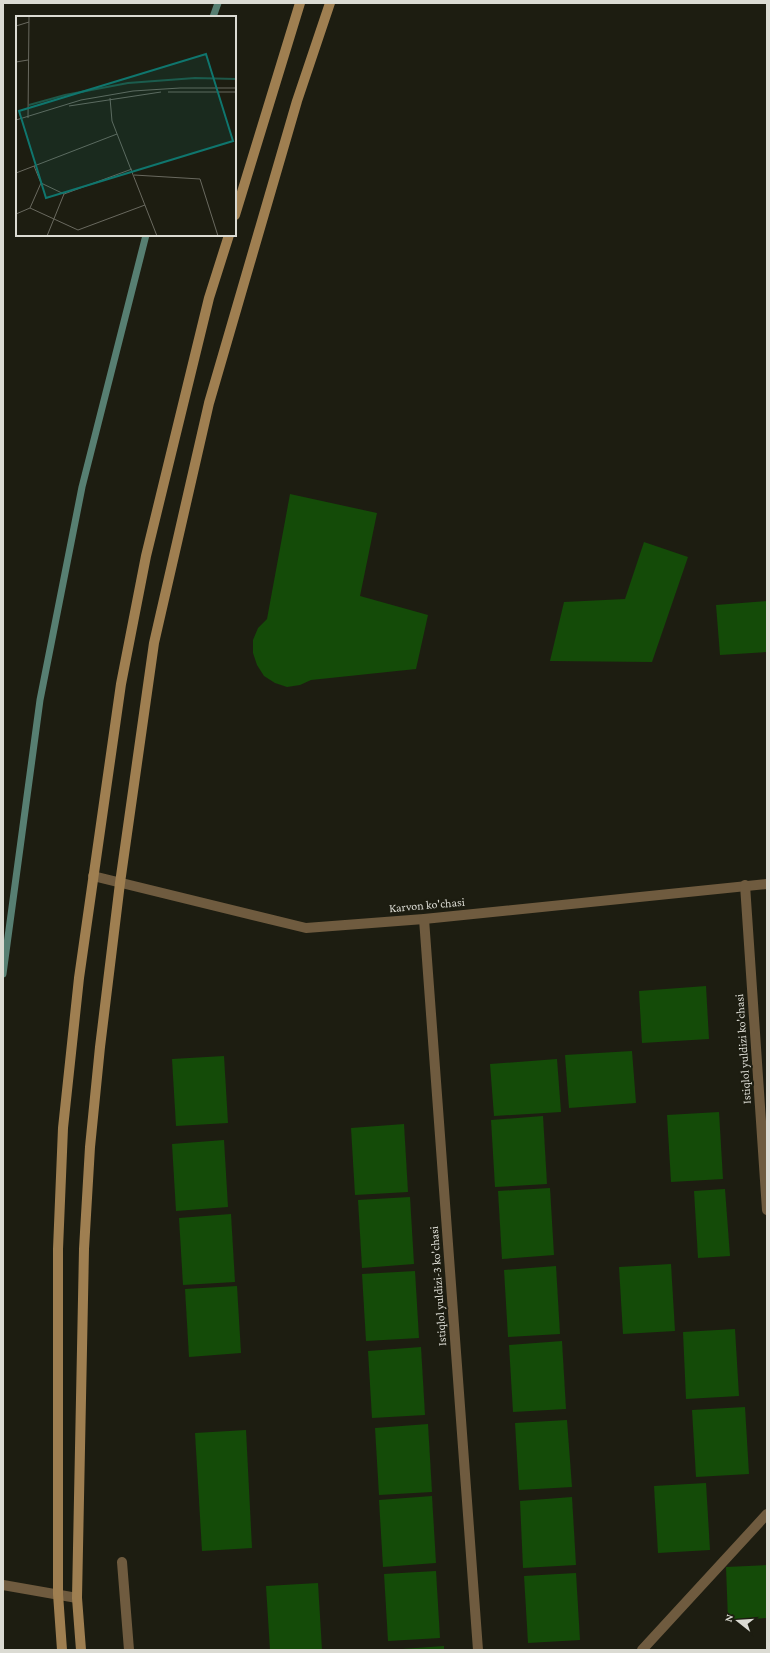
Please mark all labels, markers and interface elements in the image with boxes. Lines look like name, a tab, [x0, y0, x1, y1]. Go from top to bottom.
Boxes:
inset map	[16, 16, 236, 236]
street label: Karvon ko'chasi	[389, 895, 465, 915]
street label: Istiqlol yuldizi ko'chasi	[732, 994, 754, 1104]
street label: Istiqlol yuldizi-3 ko'chasi	[427, 1226, 449, 1346]
north arrow	[718, 1601, 758, 1641]
text: N	[722, 1612, 735, 1623]

